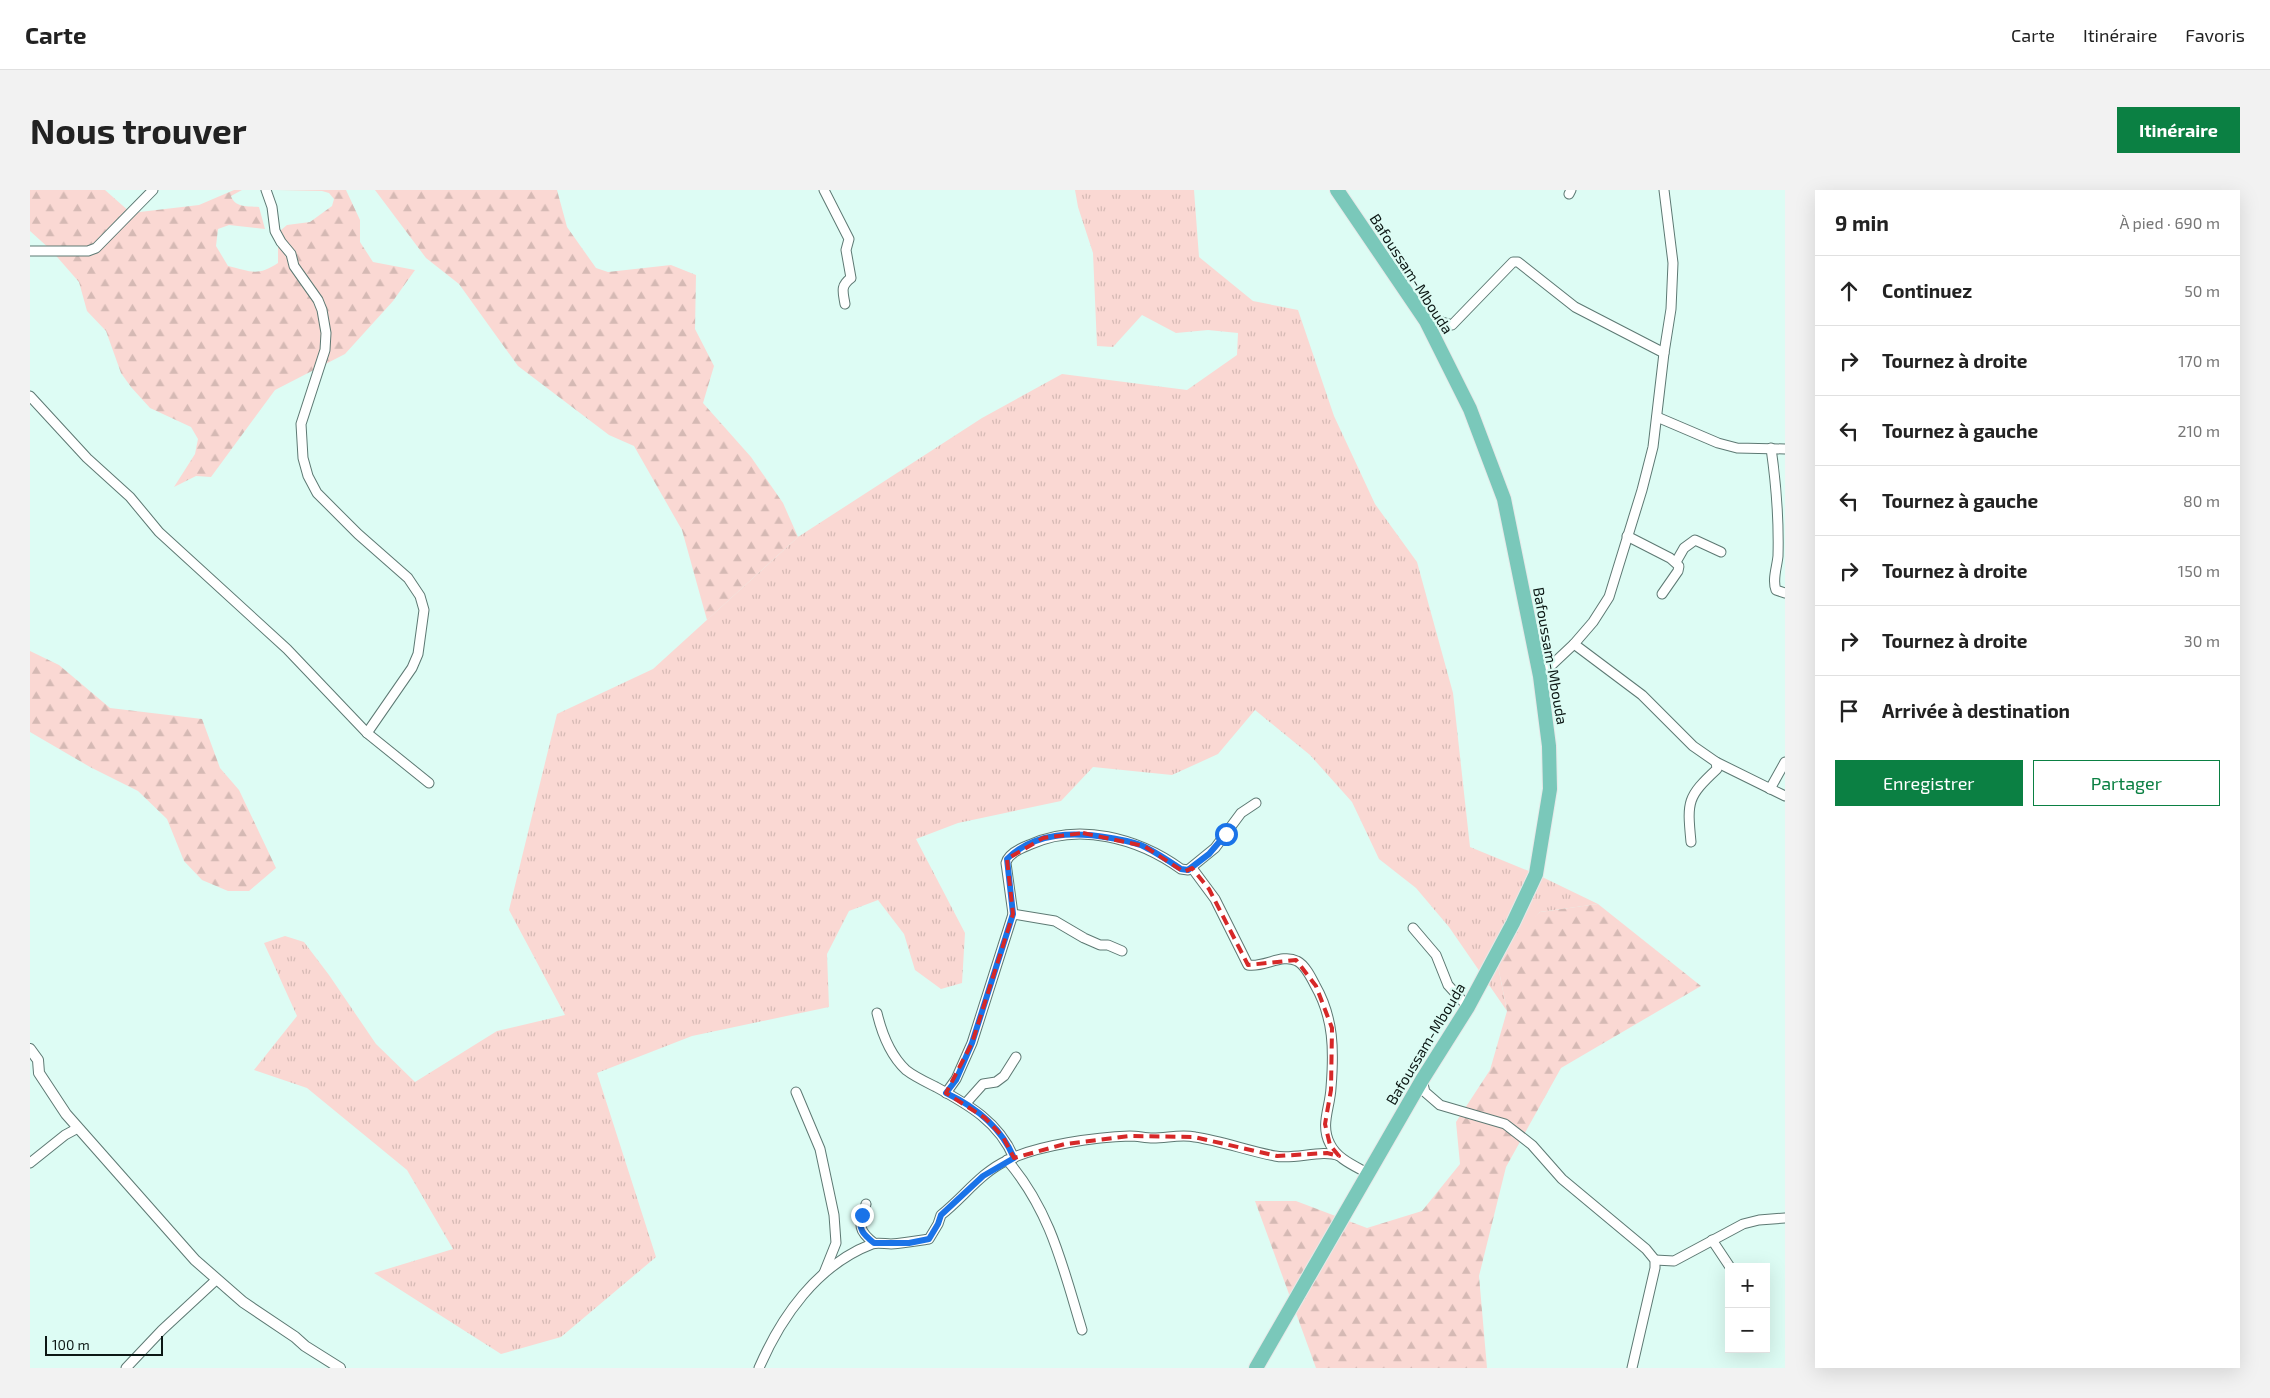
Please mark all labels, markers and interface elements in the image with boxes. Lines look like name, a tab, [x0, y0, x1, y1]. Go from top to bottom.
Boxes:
text: Carte	[25, 20, 86, 49]
text: Carte	[2011, 24, 2055, 46]
text: Itinéraire	[2083, 24, 2157, 46]
text: Favoris	[2185, 24, 2245, 46]
button: Itinéraire	[2117, 107, 2240, 153]
text: Nous trouver	[30, 109, 247, 151]
street label: Bafoussam-Mbouda	[1366, 210, 1457, 337]
text: 9 min	[1835, 210, 1889, 235]
text: À pied · 690 m	[2119, 213, 2220, 232]
icon: ahead	[1835, 277, 1863, 305]
text: Continuez	[1882, 279, 1972, 302]
text: 50 m	[2184, 281, 2220, 300]
icon: right	[1835, 347, 1863, 375]
text: Tournez à droite	[1882, 349, 2028, 372]
text: 170 m	[2178, 351, 2220, 370]
icon: left	[1835, 417, 1863, 445]
text: Tournez à gauche	[1882, 419, 2038, 442]
text: 210 m	[2177, 421, 2220, 440]
icon: left	[1835, 487, 1863, 515]
text: Tournez à gauche	[1882, 489, 2038, 512]
text: 80 m	[2183, 491, 2220, 510]
icon: right	[1835, 557, 1863, 585]
text: Tournez à droite	[1882, 559, 2028, 582]
text: 150 m	[2178, 561, 2220, 580]
street label: Bafoussam-Mbouda	[1530, 586, 1572, 726]
icon: right	[1835, 627, 1863, 655]
text: Tournez à droite	[1882, 629, 2028, 652]
text: 30 m	[2184, 631, 2220, 650]
icon: arrive	[1835, 697, 1863, 725]
text: Arrivée à destination	[1882, 699, 2070, 722]
button: Enregistrer	[1835, 760, 2023, 806]
button: Partager	[2033, 760, 2220, 806]
route start	[1215, 823, 1238, 846]
street label: Bafoussam-Mbouda	[1382, 979, 1469, 1108]
route end	[851, 1204, 874, 1227]
map controls	[1725, 1263, 1770, 1353]
button: +	[1725, 1263, 1770, 1308]
button: −	[1725, 1308, 1770, 1353]
scale bar	[45, 1333, 162, 1356]
text: 100 m	[52, 1336, 90, 1353]

